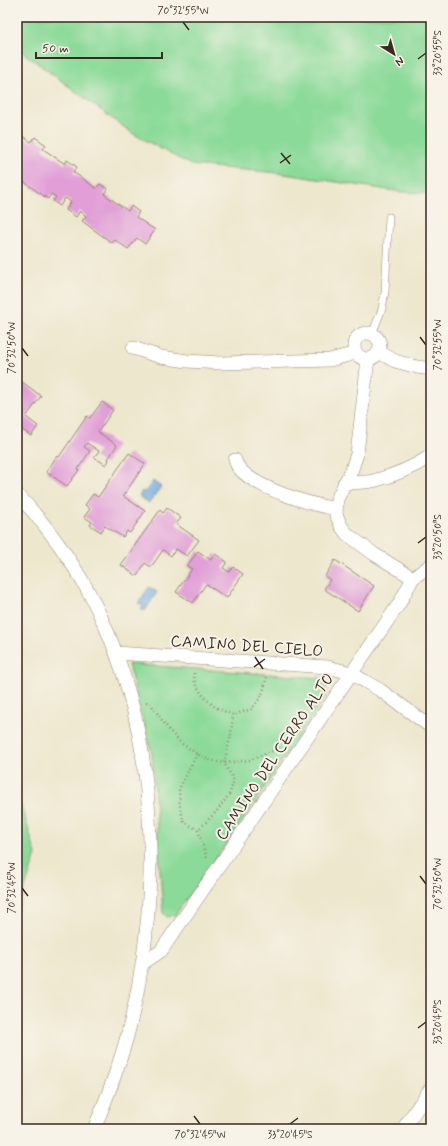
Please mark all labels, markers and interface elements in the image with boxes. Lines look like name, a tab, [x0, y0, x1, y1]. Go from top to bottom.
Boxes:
text: 70°32'55"W	[157, 4, 209, 18]
text: 33°20'55"S	[431, 30, 445, 76]
scale bar	[36, 34, 162, 60]
north arrow	[374, 34, 414, 74]
text: 50 m	[42, 41, 69, 57]
text: N	[392, 53, 407, 69]
text: 70°32'55"W	[431, 319, 445, 371]
text: 70°32'50"W	[5, 322, 19, 374]
text: 33°20'50"S	[431, 514, 445, 560]
street label: CAMINO DEL CIELO	[170, 631, 324, 662]
street label: CAMINO DEL CERRO ALTO	[211, 669, 339, 845]
text: 70°32'50"W	[431, 858, 445, 910]
text: 70°32'45"W	[5, 863, 19, 913]
text: 33°20'45"S	[431, 999, 445, 1045]
text: 70°32'45"W	[175, 1128, 225, 1142]
text: 33°20'45"S	[267, 1128, 313, 1142]

